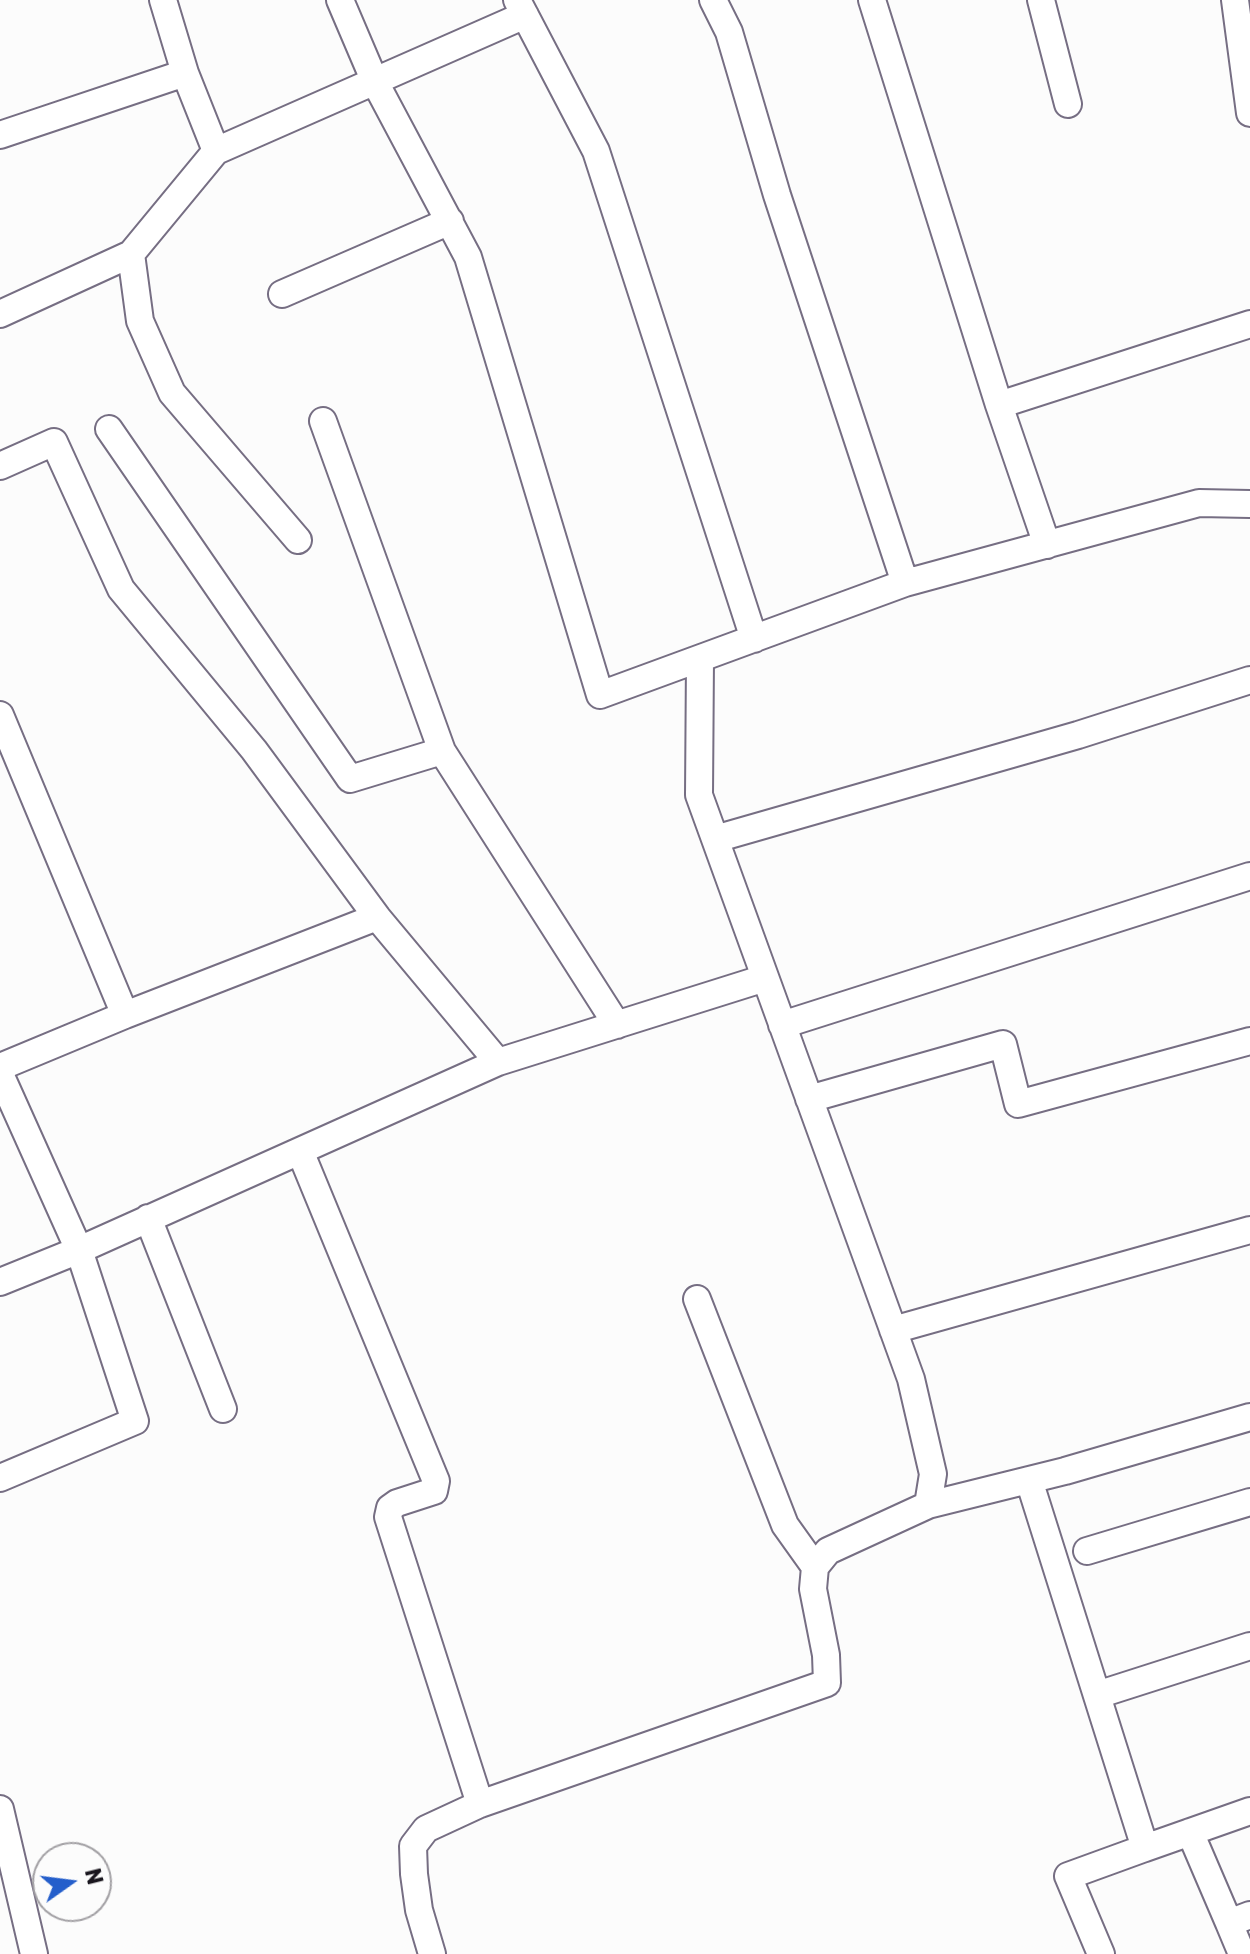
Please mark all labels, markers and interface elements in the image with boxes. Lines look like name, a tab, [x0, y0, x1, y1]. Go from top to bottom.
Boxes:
north arrow	[32, 1842, 112, 1922]
text: N	[79, 1866, 109, 1887]

